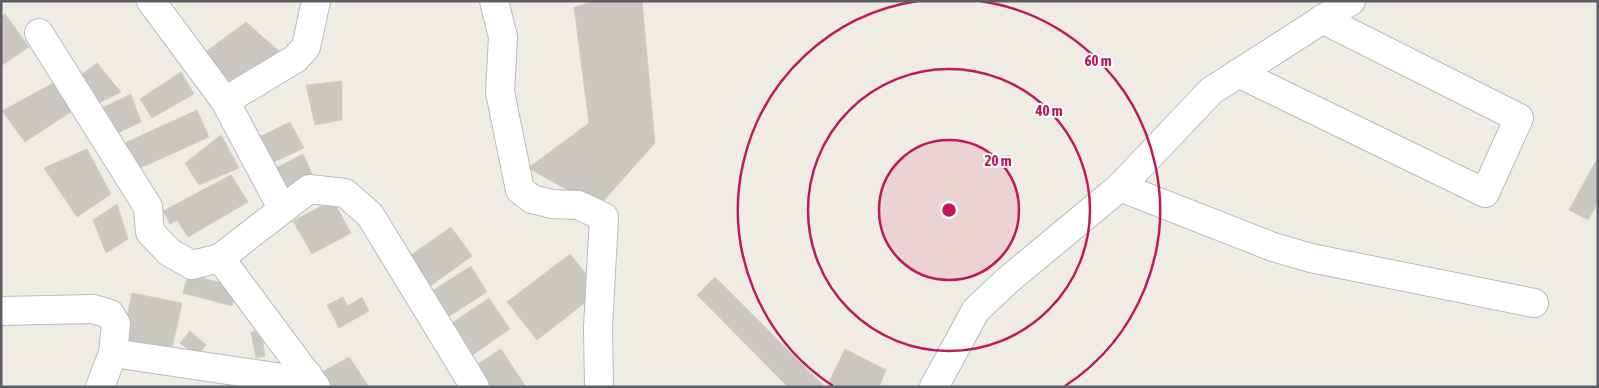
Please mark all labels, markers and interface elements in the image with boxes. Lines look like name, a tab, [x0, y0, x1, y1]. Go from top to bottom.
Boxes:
text: 60 m	[1085, 52, 1112, 69]
text: 40 m	[1035, 102, 1063, 119]
text: 20 m	[985, 152, 1012, 169]
centre of rings	[940, 201, 958, 219]

